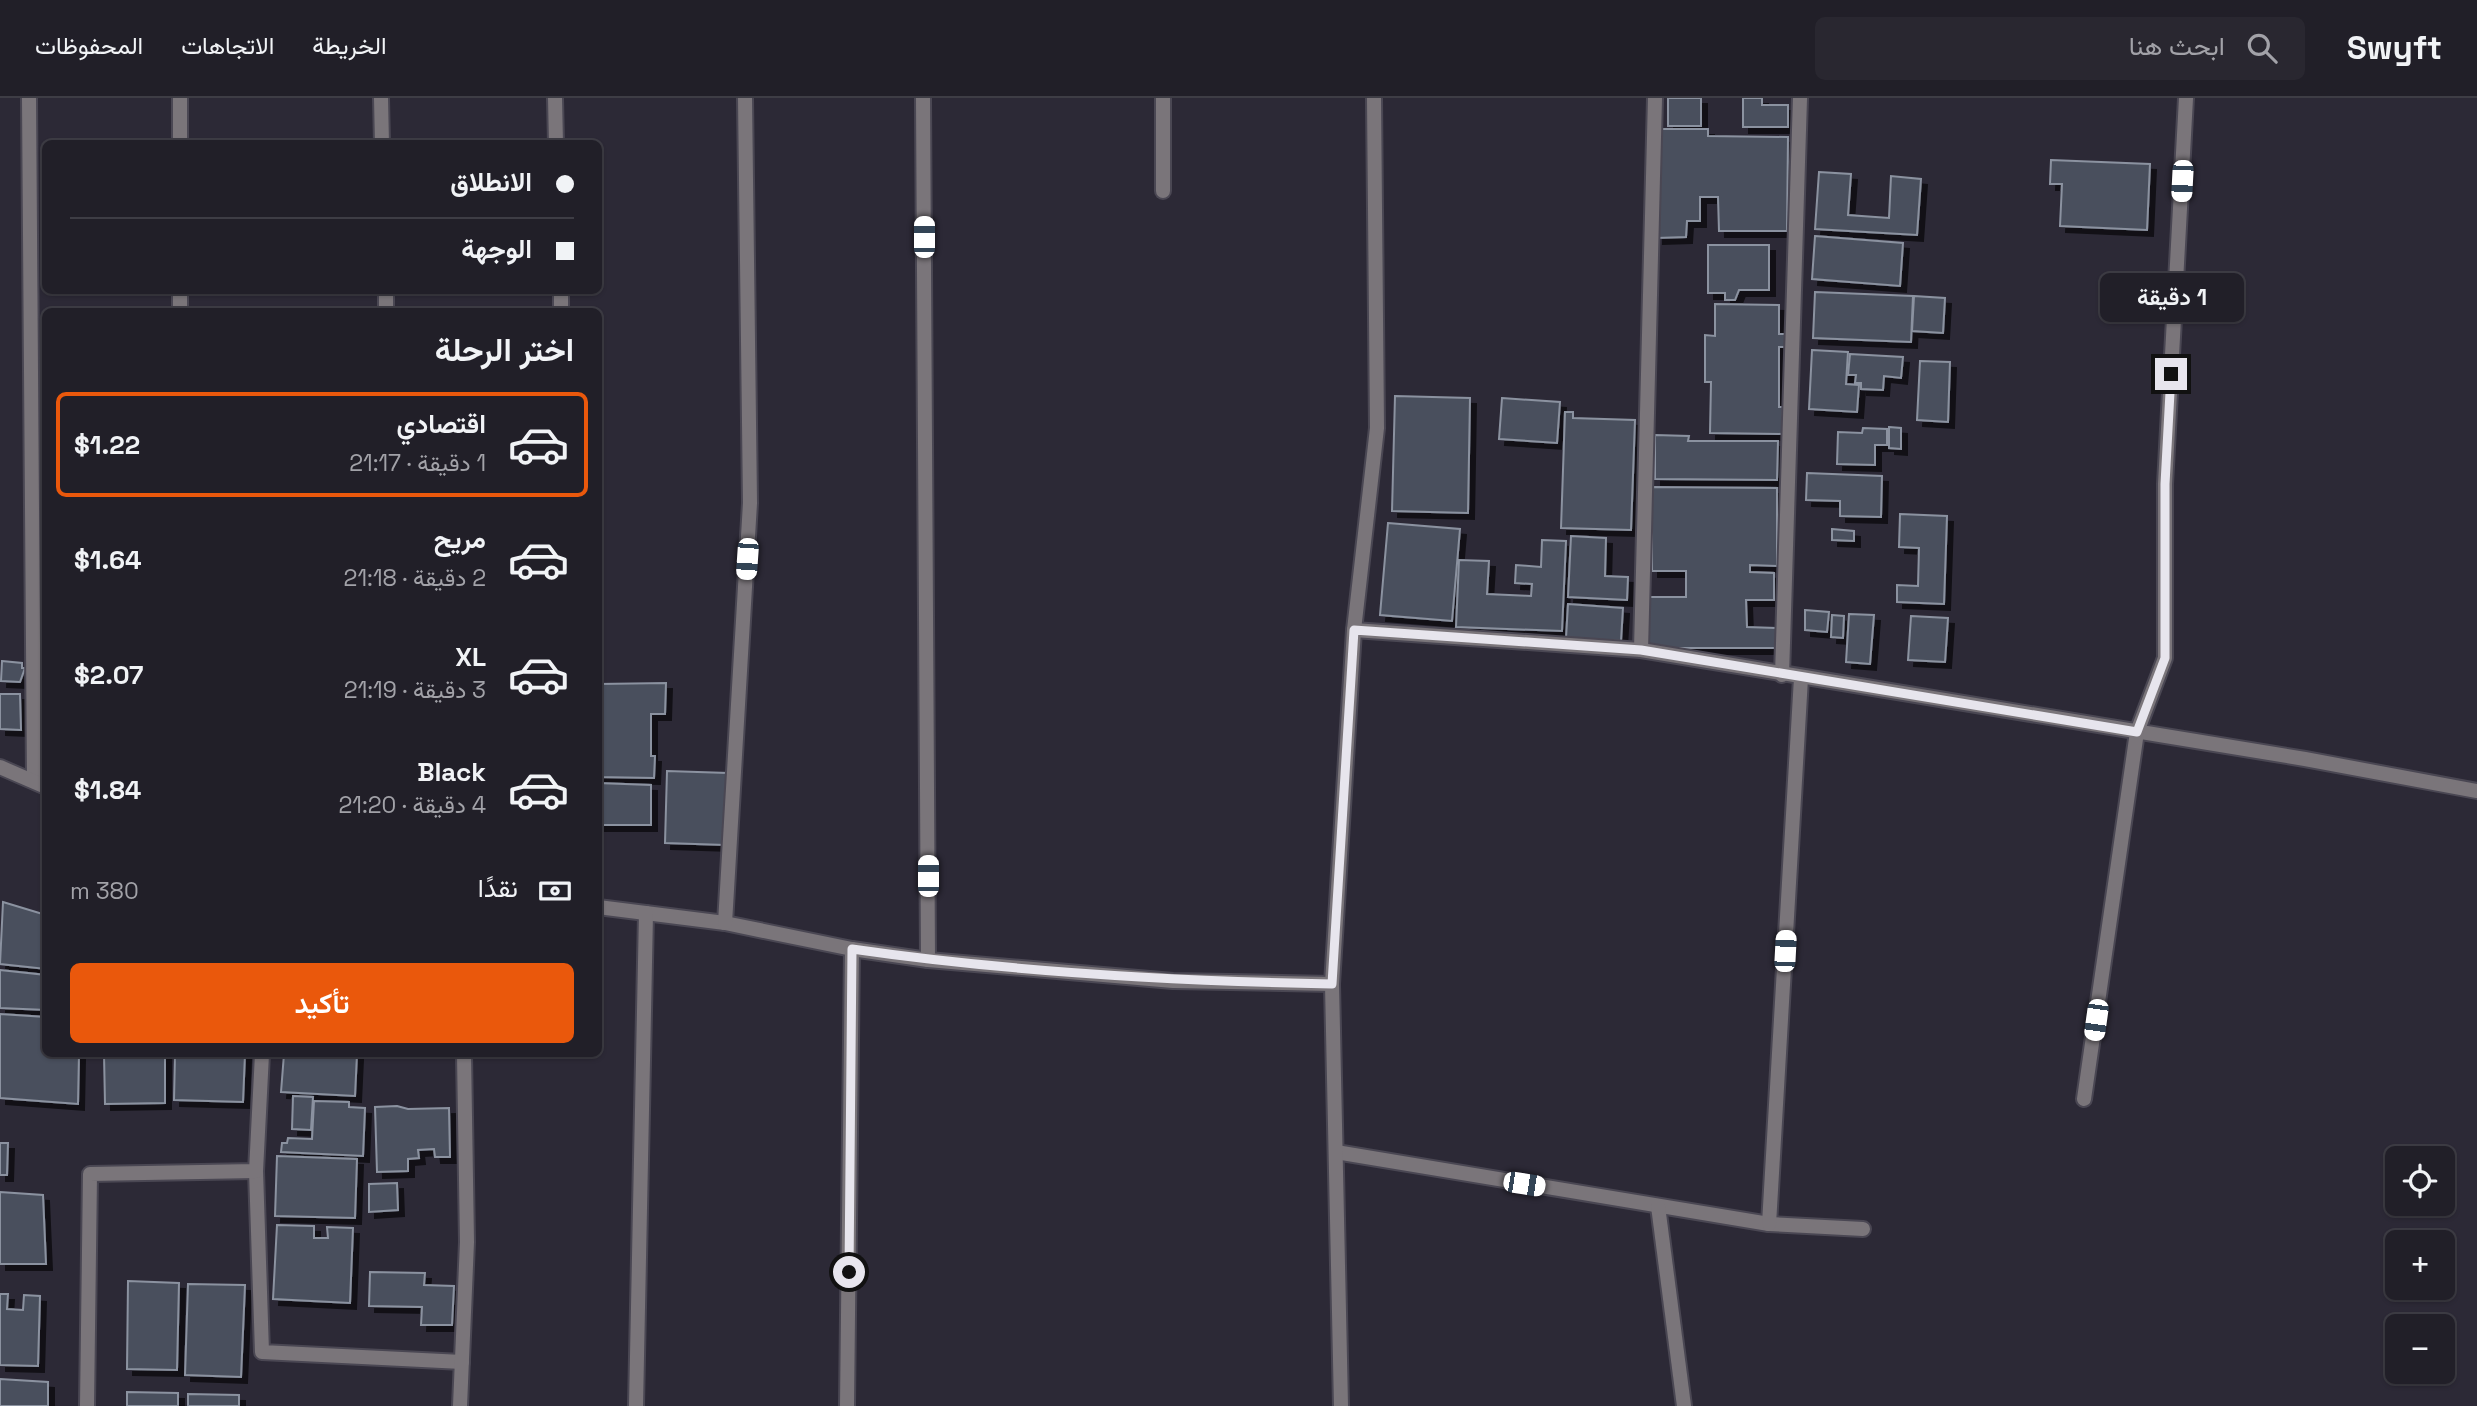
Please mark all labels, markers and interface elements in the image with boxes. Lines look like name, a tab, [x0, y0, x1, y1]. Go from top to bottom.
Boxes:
search box	[1815, 17, 2305, 80]
text: Swyft	[2347, 27, 2442, 69]
text: ابحث هنا	[2129, 29, 2225, 63]
icon: search	[2243, 29, 2281, 67]
text: المحفوظات	[35, 30, 143, 61]
text: الاتجاهات	[181, 30, 274, 61]
text: الخريطة	[312, 30, 387, 61]
car	[2171, 159, 2194, 203]
text: الانطلاق	[450, 165, 532, 199]
car	[914, 216, 935, 258]
text: الوجهة	[461, 232, 532, 266]
callout: 1 دقيقة	[2099, 272, 2243, 322]
text: 1 دقيقة	[2137, 282, 2207, 312]
text: اختر الرحلة	[435, 330, 574, 370]
route end	[2155, 358, 2187, 390]
text: اقتصادي	[397, 407, 486, 441]
icon: car	[507, 413, 570, 476]
text: $1.22	[74, 428, 140, 462]
text: 1 دقيقة · 21:17	[349, 448, 486, 478]
text: مريح	[434, 522, 486, 556]
icon: car	[507, 528, 570, 591]
car	[736, 537, 759, 581]
text: $1.64	[74, 543, 142, 577]
text: 2 دقيقة · 21:18	[344, 563, 486, 593]
text: XL	[455, 640, 486, 674]
icon: car	[507, 643, 570, 706]
text: $2.07	[74, 658, 143, 692]
text: 3 دقيقة · 21:19	[344, 675, 486, 705]
text: Black	[417, 755, 486, 789]
icon: car	[507, 758, 570, 821]
text: $1.84	[74, 773, 141, 807]
text: 4 دقيقة · 21:20	[338, 790, 486, 820]
car	[918, 855, 939, 897]
text: نقدًا	[478, 871, 518, 905]
icon: cash	[536, 872, 574, 910]
text: 380 m	[70, 876, 139, 906]
car	[1774, 929, 1797, 973]
button: تأكيد	[70, 963, 574, 1043]
car	[2083, 998, 2110, 1042]
map controls	[2385, 1146, 2455, 1384]
button: locate	[2385, 1146, 2455, 1216]
car	[1502, 1170, 1547, 1198]
button: +	[2385, 1230, 2455, 1300]
route start	[833, 1256, 865, 1288]
button: −	[2385, 1314, 2455, 1384]

